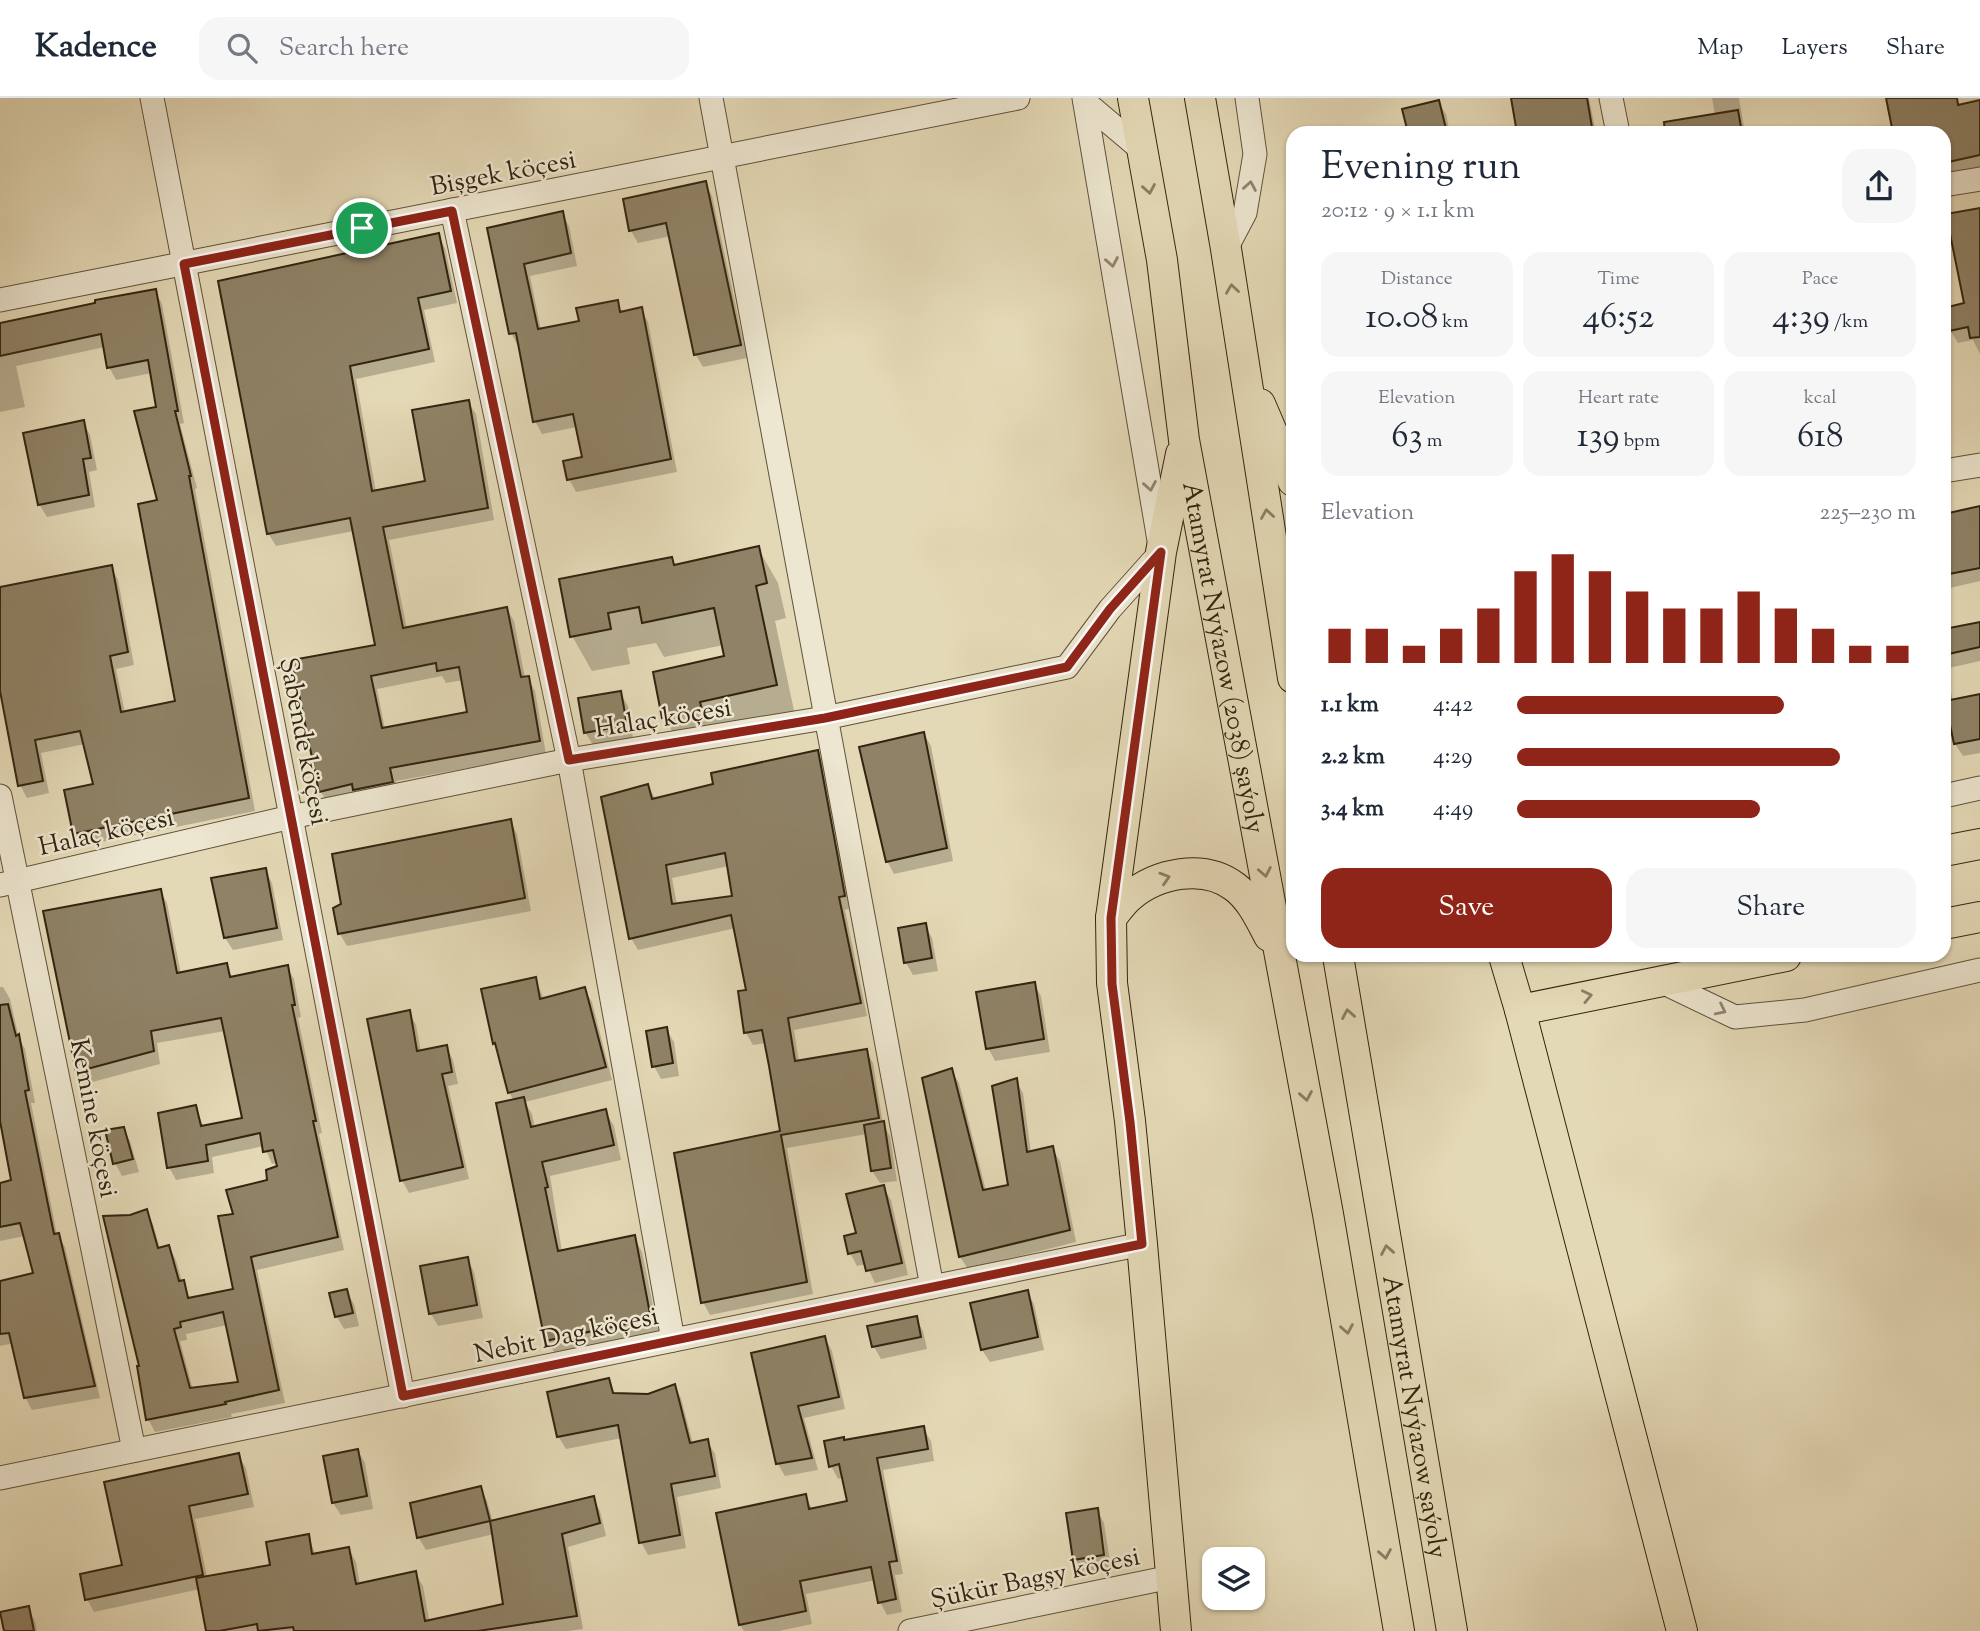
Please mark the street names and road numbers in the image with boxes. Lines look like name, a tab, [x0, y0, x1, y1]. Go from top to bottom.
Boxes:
street label: Bişgek köçesi	[427, 142, 579, 207]
street label: Atamyrat Nyýazow (2038) şaýoly	[1171, 479, 1273, 837]
street label: Şabende köçesi	[268, 654, 337, 829]
street label: Halaç köçesi	[592, 690, 734, 749]
street label: Halaç köçesi	[35, 800, 178, 867]
street label: Kemine köçesi	[59, 1036, 126, 1201]
street label: Atamyrat Nyýazow şaýoly	[1371, 1273, 1455, 1561]
street label: Nebit Dag köçesi	[471, 1299, 662, 1374]
street label: Şükür Bagşy köçesi	[927, 1539, 1144, 1620]

